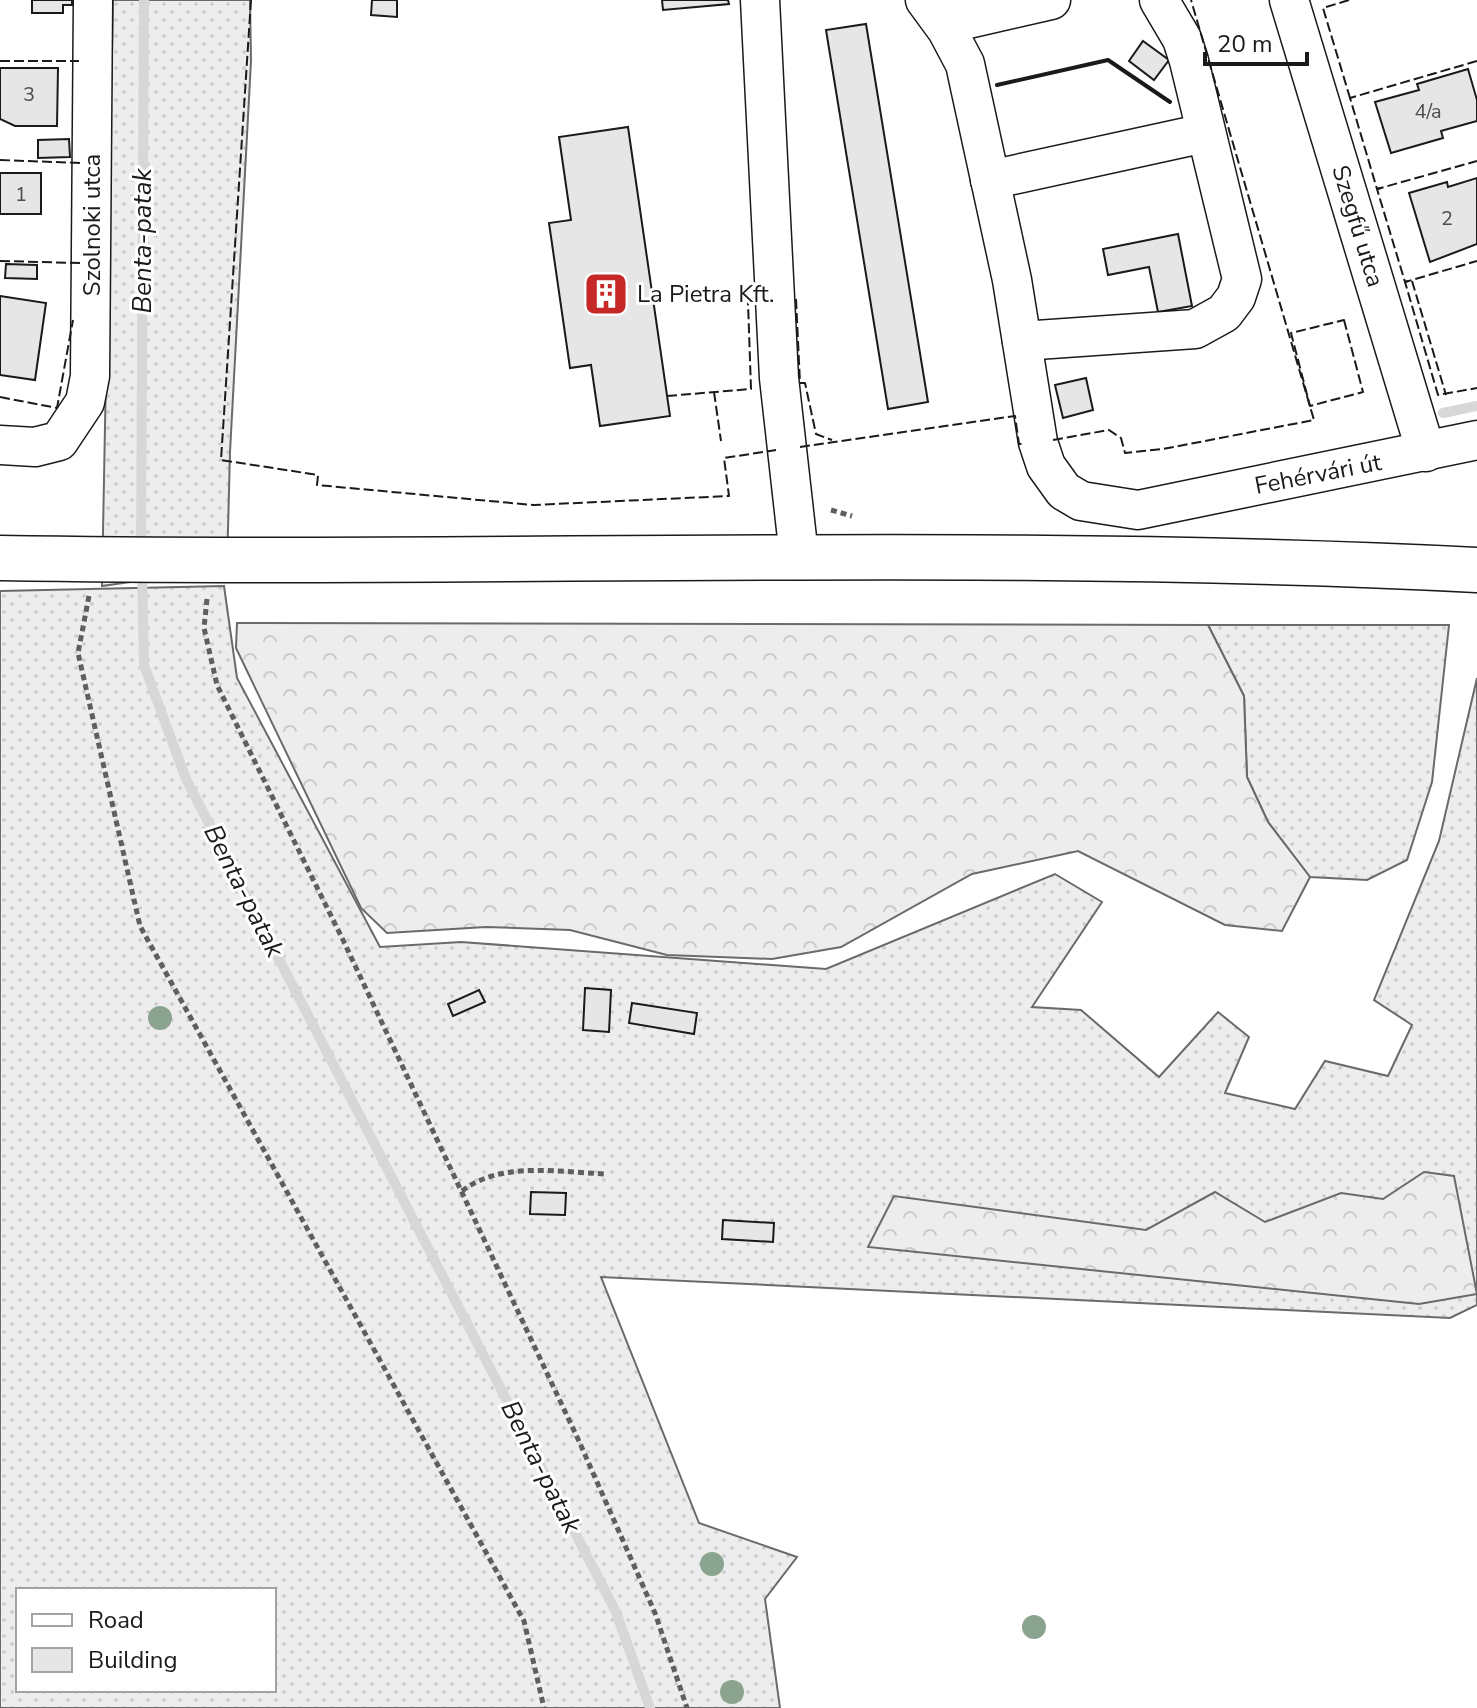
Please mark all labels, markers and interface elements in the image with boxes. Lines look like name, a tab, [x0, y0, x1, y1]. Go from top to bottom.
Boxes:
scale bar	[1205, 16, 1307, 66]
text: 20 m	[1217, 28, 1273, 60]
house number: 3	[23, 81, 35, 108]
house number: 4/a	[1414, 98, 1442, 125]
street label: Szolnoki utca	[76, 154, 108, 296]
street label: Szegfű utca	[1324, 161, 1392, 291]
water label: Benta-patak	[125, 168, 160, 313]
house number: 1	[15, 181, 27, 208]
house number: 2	[1441, 205, 1453, 232]
building icon: La Pietra Kft.	[582, 270, 630, 318]
place label: La Pietra Kft.	[637, 278, 775, 310]
street label: Fehérvári út	[1252, 446, 1385, 502]
water label: Benta-patak	[196, 818, 293, 964]
water label: Benta-patak	[493, 1394, 590, 1540]
legend	[16, 1588, 276, 1692]
text: Road	[88, 1604, 144, 1636]
text: Building	[88, 1644, 178, 1676]

